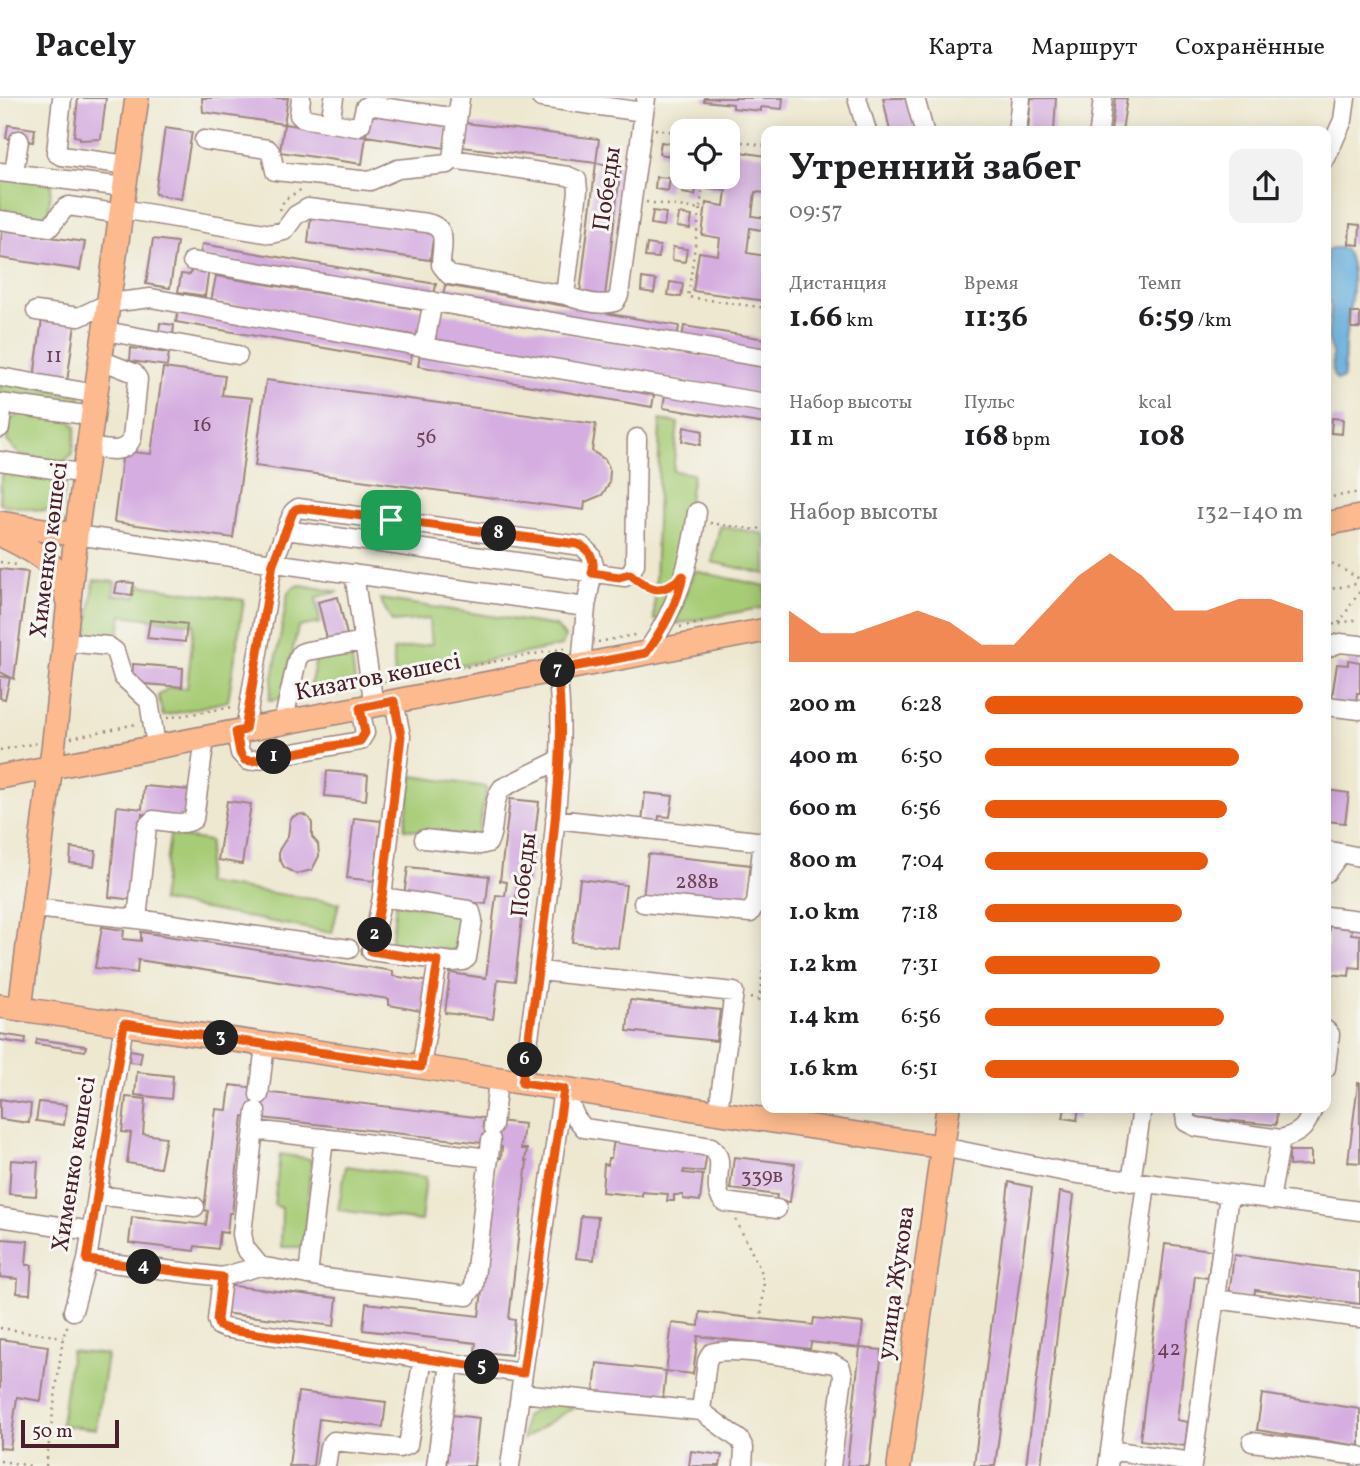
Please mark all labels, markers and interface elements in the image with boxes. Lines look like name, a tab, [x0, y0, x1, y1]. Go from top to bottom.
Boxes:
text: Pacely	[35, 25, 136, 71]
text: Карта	[928, 31, 993, 65]
text: Маршрут	[1031, 31, 1137, 65]
text: Сохранённые	[1175, 31, 1325, 65]
map controls	[670, 119, 740, 189]
button: locate	[670, 119, 740, 189]
text: Утренний забег	[789, 143, 1081, 196]
street label: Победы	[585, 144, 631, 234]
button: share	[1229, 149, 1303, 223]
text: 09:57	[789, 196, 843, 228]
text: Дистанция	[789, 271, 887, 297]
text: Время	[964, 271, 1018, 297]
text: Темп	[1138, 271, 1181, 297]
text: 1.66	[789, 297, 843, 339]
text: 11:36	[964, 297, 1028, 339]
text: 6:59	[1138, 297, 1194, 339]
text: km	[843, 308, 874, 334]
text: /km	[1194, 308, 1232, 334]
house number: 11	[46, 342, 62, 371]
text: Набор высоты	[789, 390, 912, 416]
text: Пульс	[964, 390, 1015, 416]
text: kcal	[1138, 390, 1172, 416]
house number: 16	[193, 411, 211, 440]
text: 11	[789, 416, 813, 458]
text: 168	[964, 416, 1009, 458]
text: 108	[1138, 416, 1185, 458]
house number: 56	[416, 423, 436, 452]
text: m	[813, 427, 834, 453]
text: bpm	[1009, 427, 1050, 453]
street label: Хименко көшесі	[22, 460, 78, 640]
pin	[361, 490, 421, 550]
text: Набор высоты	[789, 497, 938, 529]
text: 132–140 m	[1196, 497, 1303, 529]
icon: arrive	[372, 501, 410, 539]
pin: 8	[482, 516, 516, 551]
text: 8	[493, 520, 504, 546]
street label: Кизатов көшесі	[292, 645, 464, 711]
pin: 7	[540, 652, 576, 688]
text: 7	[553, 656, 562, 682]
text: 200 m	[789, 689, 856, 721]
text: 6:28	[901, 689, 942, 721]
pin: 1	[256, 740, 292, 774]
text: 400 m	[789, 741, 858, 773]
text: 6:50	[901, 741, 943, 773]
text: 1	[270, 743, 277, 769]
text: 600 m	[789, 793, 857, 825]
text: 6:56	[901, 793, 941, 825]
street label: Победы	[504, 831, 546, 919]
text: 800 m	[789, 845, 857, 877]
text: 7:04	[901, 845, 945, 877]
house number: 288в	[675, 868, 719, 897]
text: 1.0 km	[789, 897, 860, 929]
text: 7:18	[901, 897, 938, 929]
pin: 2	[358, 918, 392, 952]
text: 2	[370, 921, 379, 947]
text: 1.2 km	[789, 949, 858, 981]
text: 7:31	[901, 949, 938, 981]
text: 1.4 km	[789, 1001, 860, 1033]
text: 6:56	[901, 1001, 941, 1033]
pin: 3	[204, 1020, 238, 1056]
text: 3	[216, 1024, 225, 1050]
pin: 6	[508, 1042, 542, 1077]
text: 6	[519, 1046, 530, 1072]
text: 1.6 km	[789, 1053, 858, 1085]
text: 6:51	[901, 1053, 938, 1085]
street label: Хименко көшесі	[44, 1074, 106, 1254]
house number: 339в	[741, 1162, 783, 1191]
street label: улица Жукова	[869, 1204, 925, 1362]
pin: 4	[127, 1250, 162, 1284]
text: 4	[138, 1253, 149, 1279]
house number: 42	[1157, 1335, 1181, 1364]
pin: 5	[464, 1350, 500, 1384]
text: 5	[477, 1353, 486, 1379]
scale bar	[21, 1417, 119, 1449]
text: 50 m	[32, 1419, 73, 1445]

